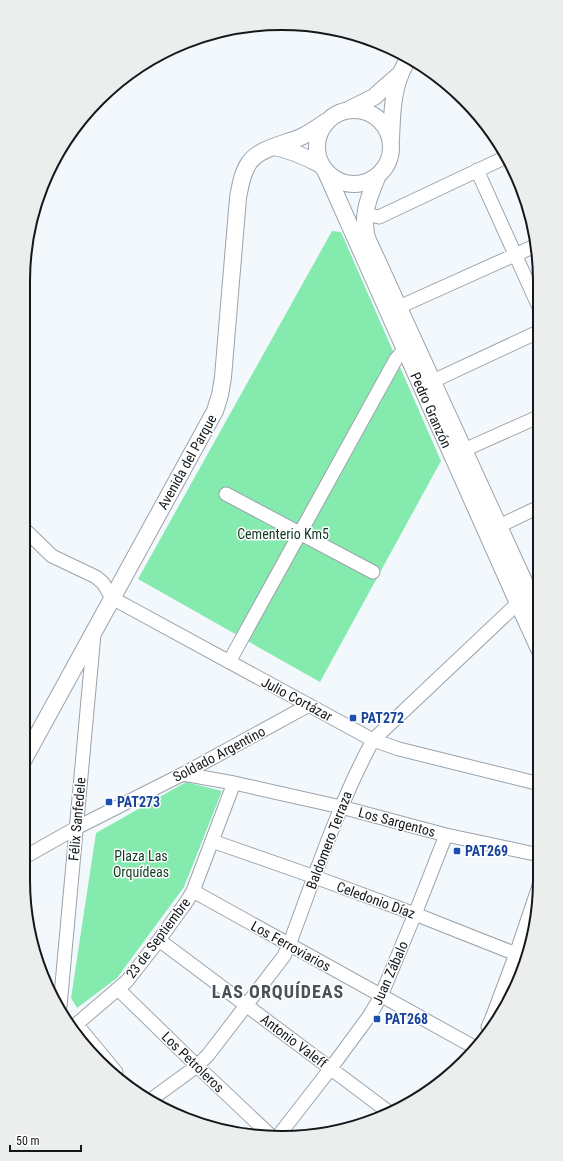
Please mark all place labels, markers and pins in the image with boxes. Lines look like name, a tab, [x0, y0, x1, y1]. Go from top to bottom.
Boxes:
place label: PAT272	[361, 710, 404, 726]
marker: PAT272	[348, 713, 358, 723]
place label: PAT273	[117, 794, 160, 810]
marker: PAT273	[104, 797, 114, 807]
place label: PAT269	[465, 843, 508, 859]
marker: PAT269	[452, 846, 462, 856]
place label: PAT268	[385, 1011, 428, 1027]
marker: PAT268	[372, 1014, 382, 1024]

